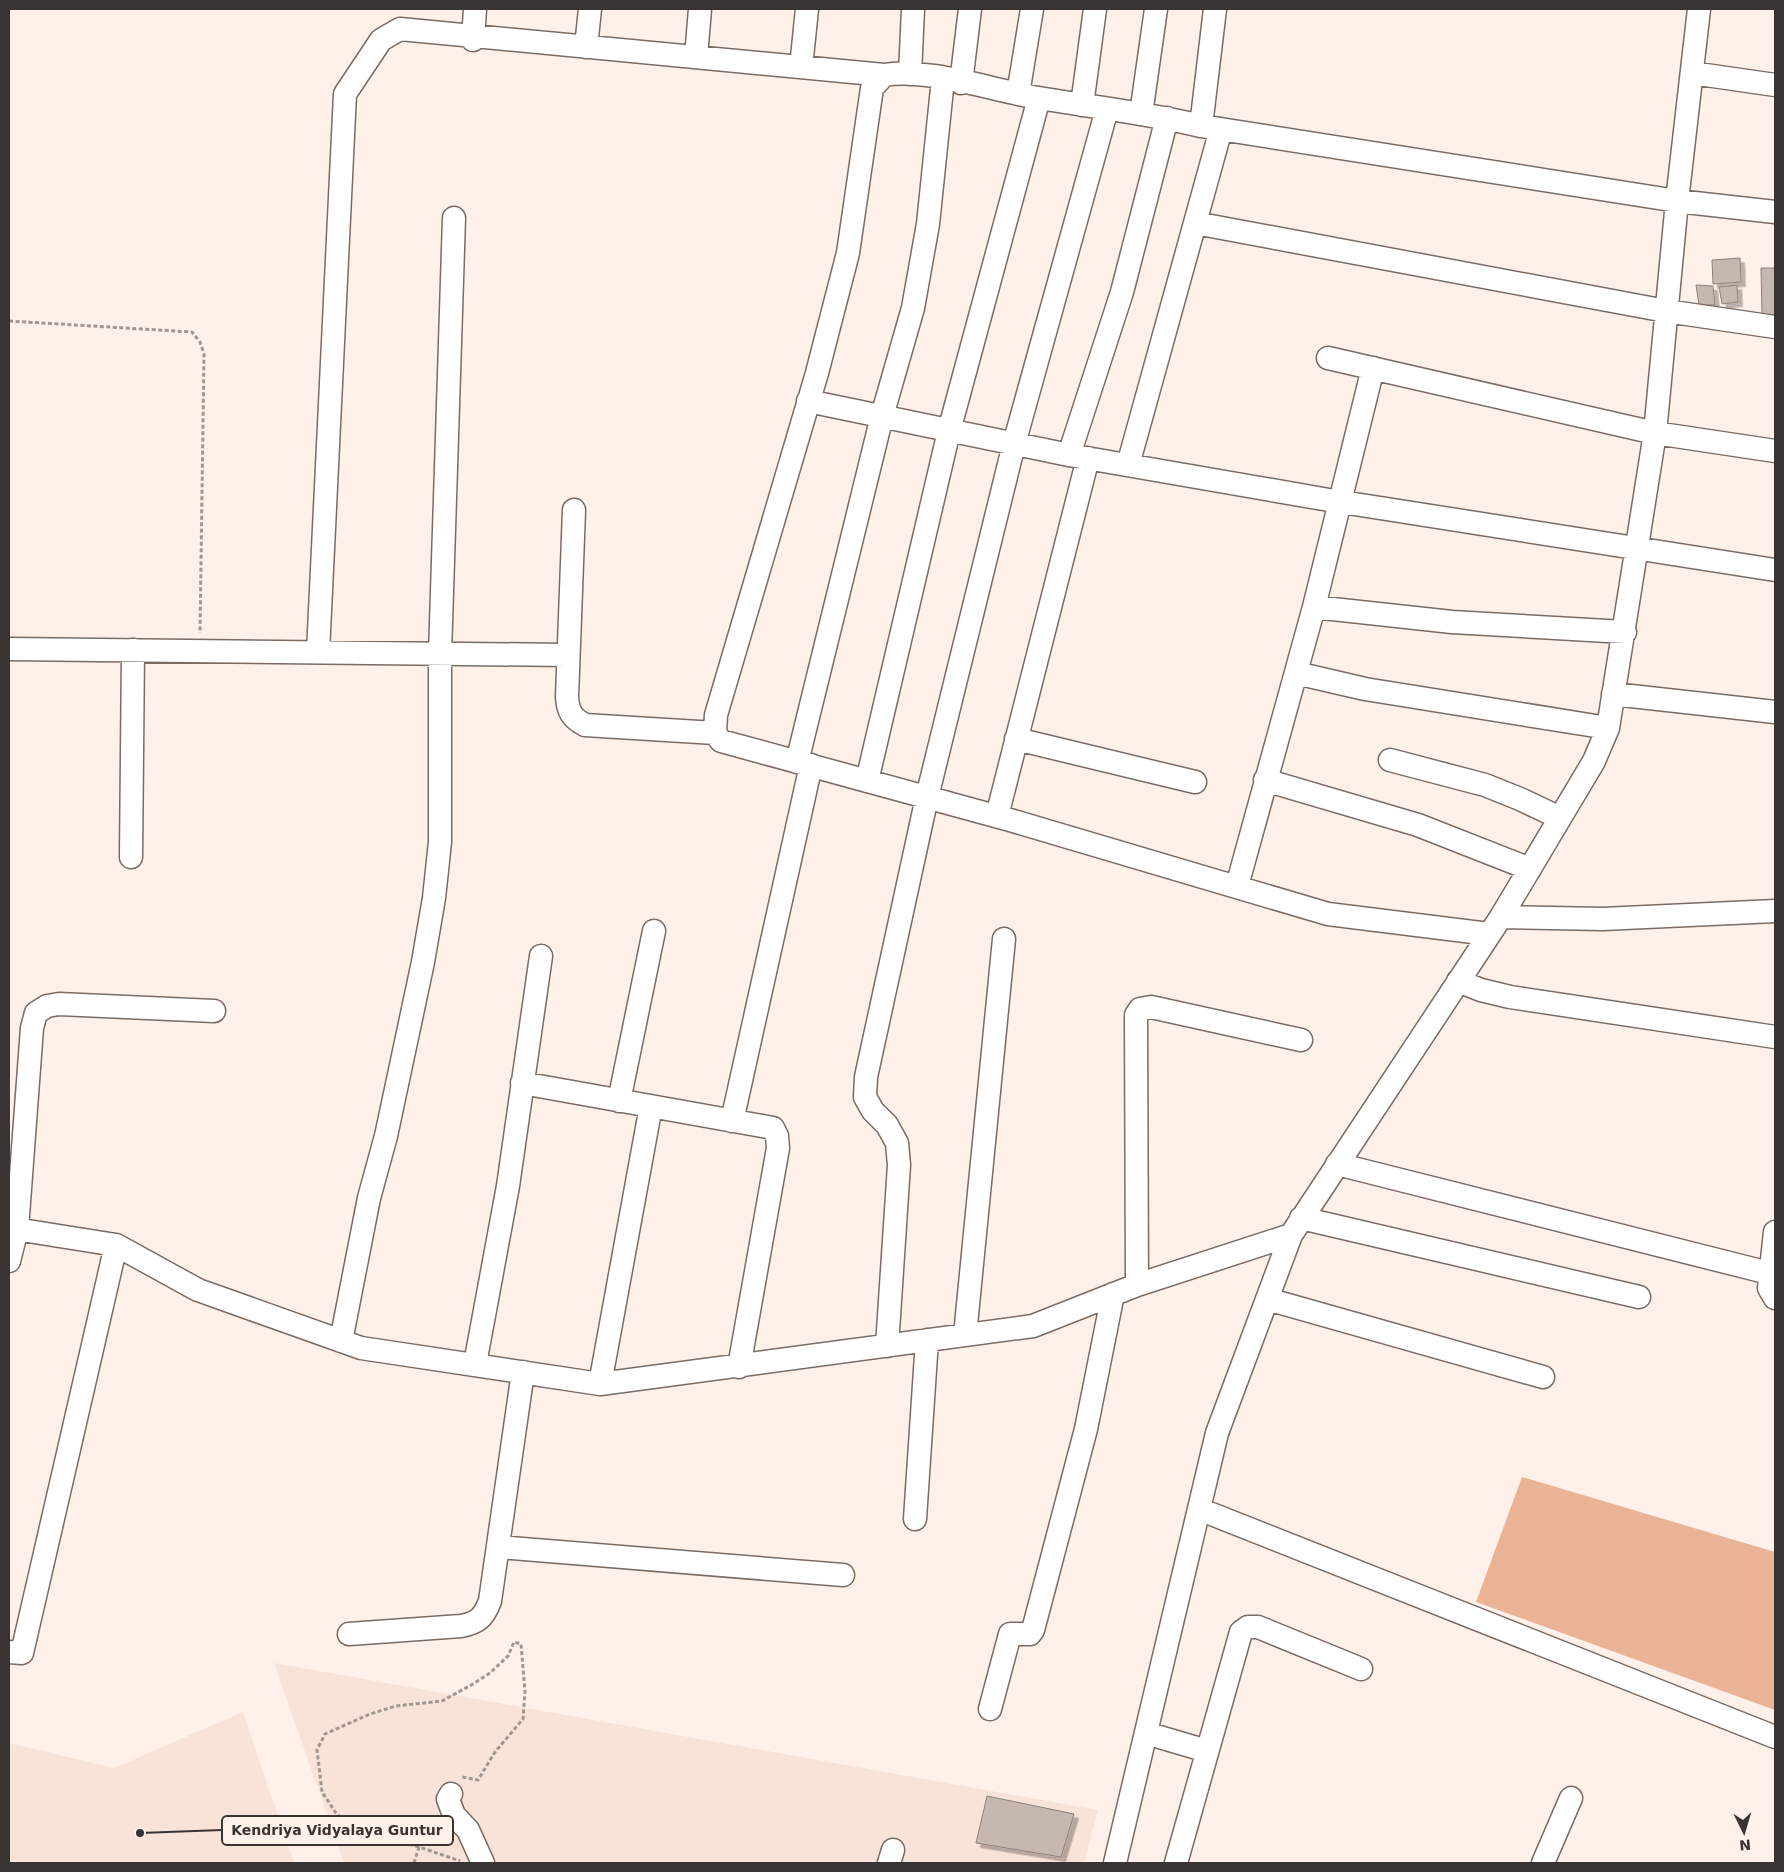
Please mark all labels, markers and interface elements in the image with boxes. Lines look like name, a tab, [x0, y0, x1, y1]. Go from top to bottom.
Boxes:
north arrow	[1719, 1807, 1769, 1857]
callout: Kendriya Vidyalaya Guntur	[222, 1816, 453, 1845]
text: Kendriya Vidyalaya Guntur	[231, 1822, 443, 1838]
text: N	[1739, 1836, 1752, 1853]

